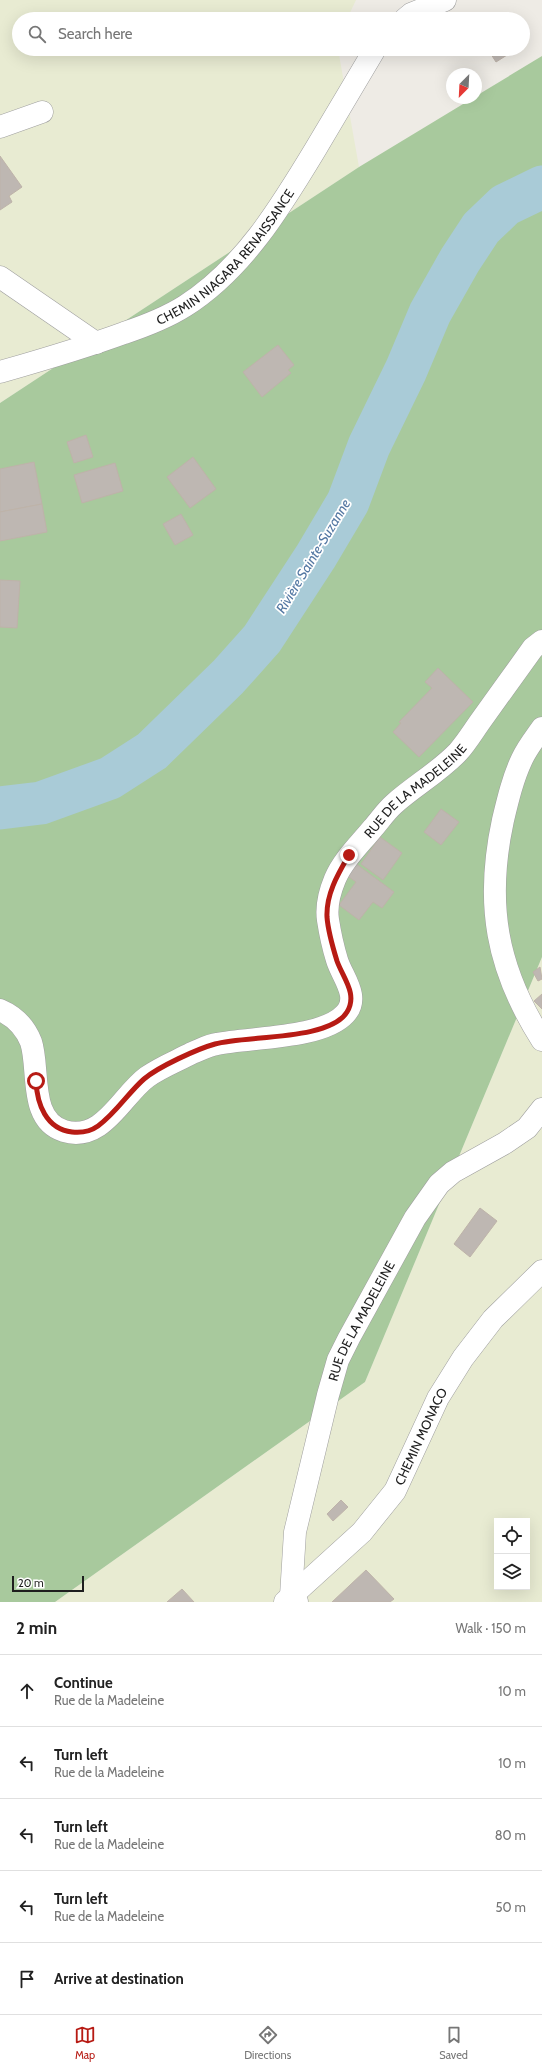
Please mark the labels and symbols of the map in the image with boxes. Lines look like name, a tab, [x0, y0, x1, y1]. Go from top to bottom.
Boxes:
north arrow	[446, 68, 482, 104]
street label: CHEMIN NIAGARA RENAISSANCE	[154, 186, 297, 328]
water label: Rivière Sainte-Suzanne	[272, 495, 354, 616]
street label: RUE DE LA MADELEINE	[360, 741, 470, 841]
route end	[340, 846, 358, 864]
route start	[27, 1072, 45, 1090]
street label: RUE DE LA MADELEINE	[324, 1258, 398, 1383]
street label: CHEMIN MONACO	[391, 1385, 450, 1488]
scale bar	[12, 1574, 84, 1593]

